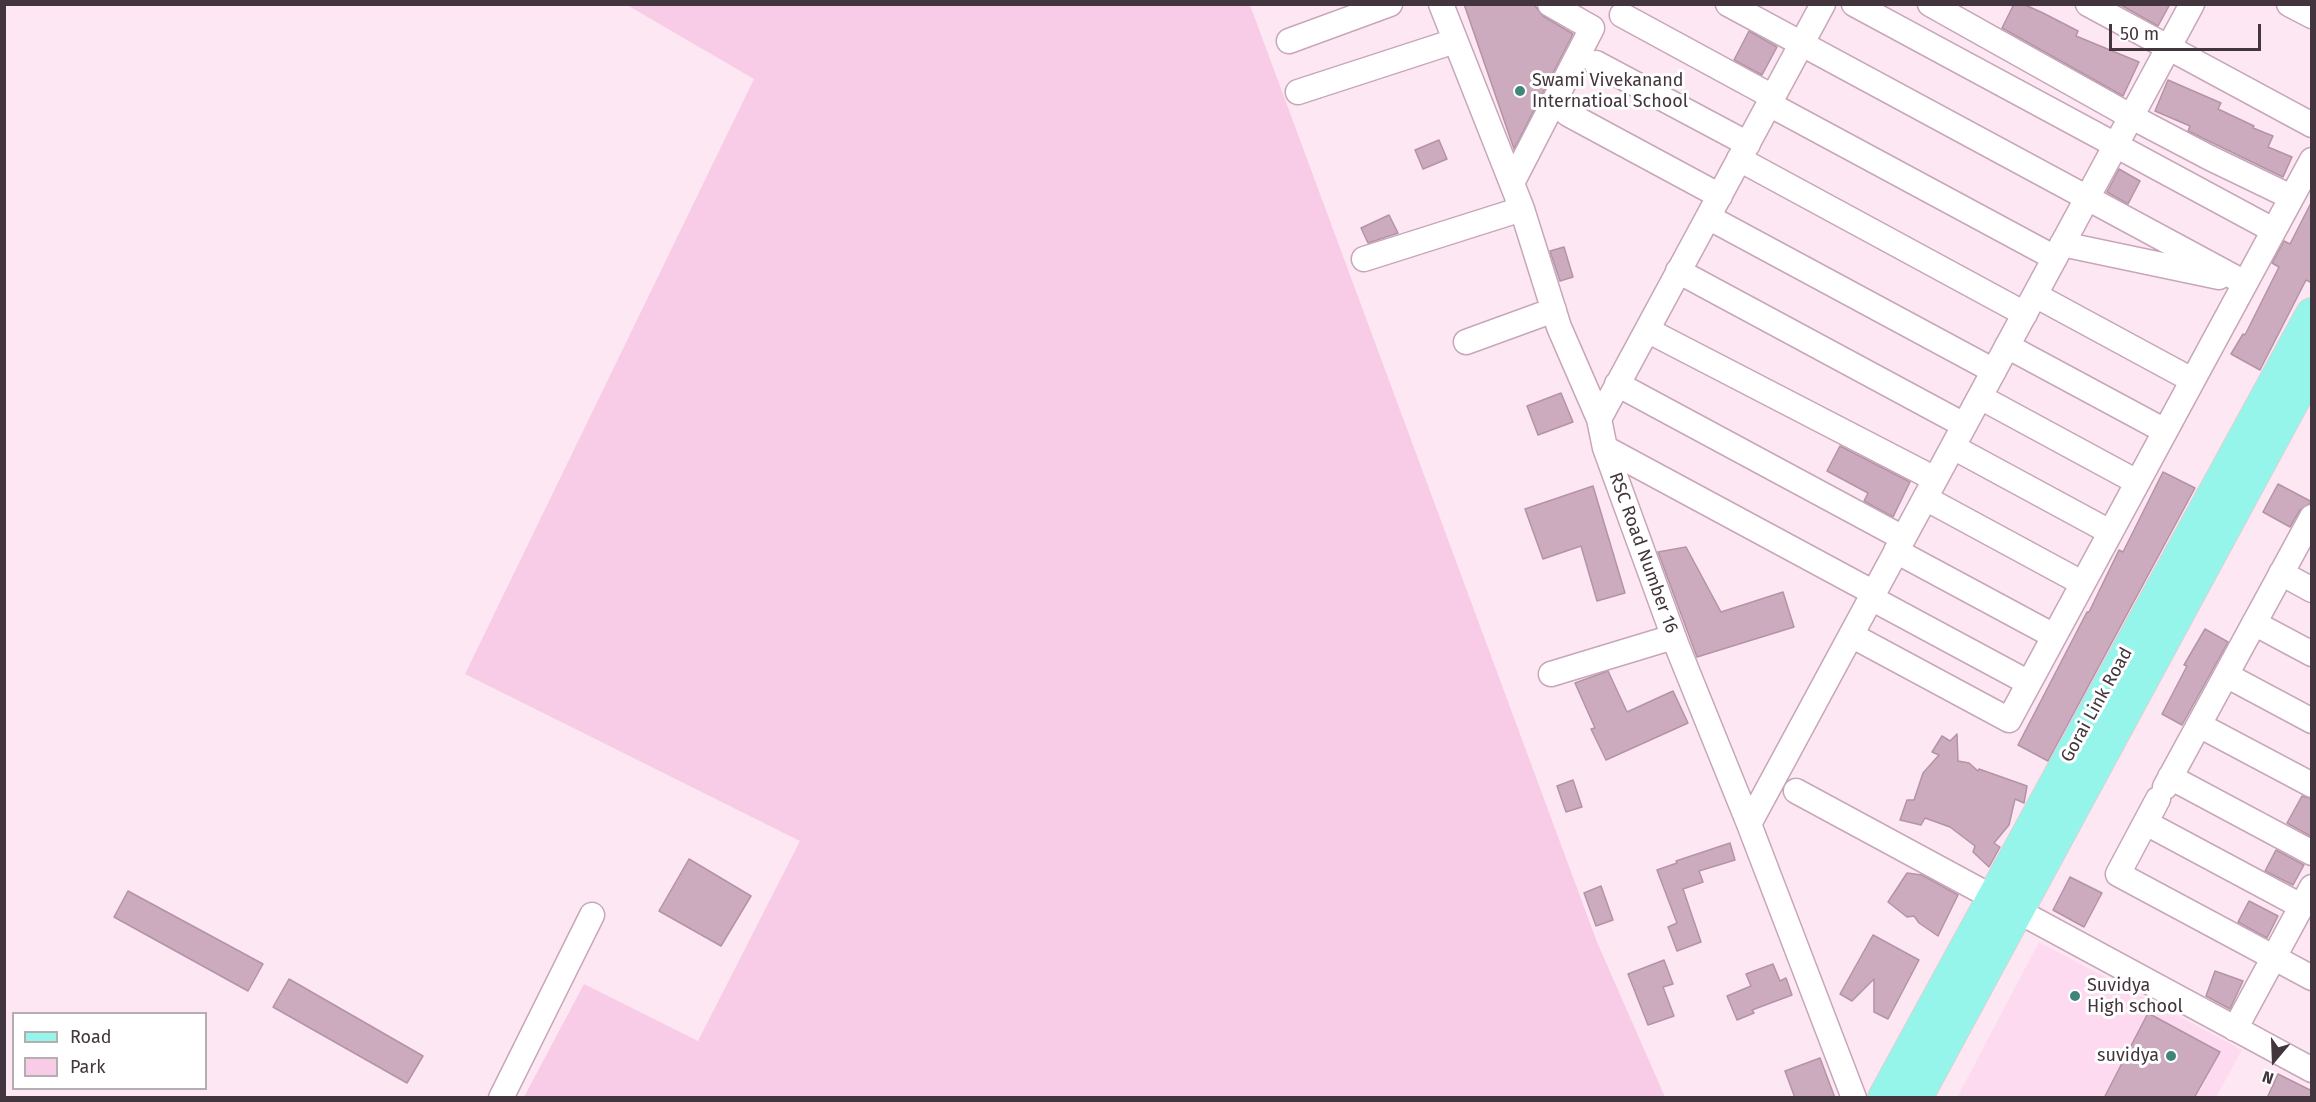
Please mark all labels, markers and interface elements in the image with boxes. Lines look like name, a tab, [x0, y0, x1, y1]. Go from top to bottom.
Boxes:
scale bar	[2112, 12, 2264, 50]
text: 50 m	[2120, 23, 2159, 45]
place label: Swami Vivekanand Internatioal School	[1532, 70, 1688, 112]
marker: Swami Vivekanand Internatioal School	[1513, 84, 1527, 98]
street label: RSC Road Number 16	[1604, 470, 1682, 636]
street label: Gorai Link Road	[2057, 644, 2137, 766]
place label: Suvidya High school	[2087, 975, 2183, 1018]
marker: Suvidya High school	[2068, 989, 2082, 1003]
legend	[12, 1012, 207, 1090]
text: Road	[70, 1026, 112, 1048]
north arrow	[2244, 1030, 2304, 1090]
place label: suvidya	[2097, 1045, 2159, 1067]
marker: suvidya	[2164, 1049, 2178, 1063]
text: Park	[70, 1056, 105, 1078]
text: N	[2260, 1067, 2276, 1088]

